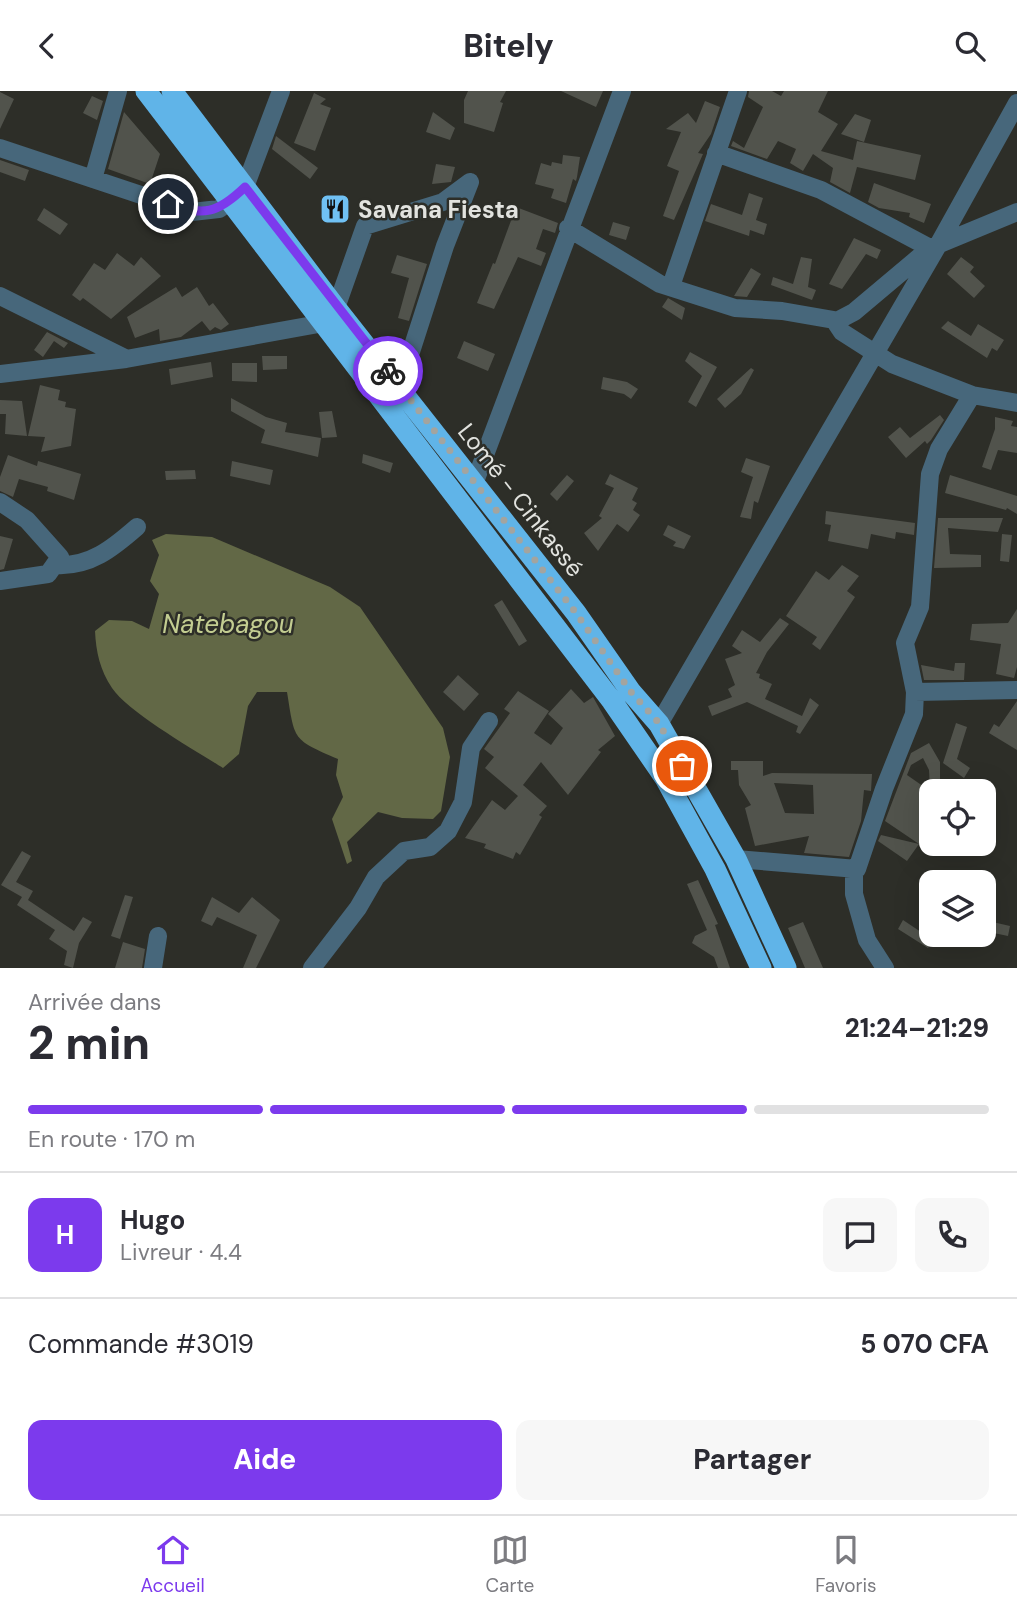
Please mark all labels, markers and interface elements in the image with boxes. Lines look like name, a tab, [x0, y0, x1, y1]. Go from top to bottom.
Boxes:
text: Bitely	[463, 25, 554, 67]
icon: back	[28, 27, 66, 65]
icon: search	[951, 27, 989, 65]
pin	[138, 174, 198, 234]
icon: home	[149, 185, 187, 223]
restaurant icon: Savana Fiesta	[318, 192, 352, 226]
place label: Savana Fiesta	[358, 194, 519, 225]
courier	[353, 336, 423, 406]
icon: bike	[369, 352, 407, 390]
street label: Lomé - Cinkassé	[451, 417, 591, 583]
water label: Natebagou	[162, 607, 294, 641]
pin	[652, 736, 712, 796]
icon: bag	[663, 747, 701, 785]
map controls	[919, 779, 996, 947]
button: locate	[919, 779, 996, 856]
button: layers	[919, 870, 996, 947]
text: Arrivée dans	[28, 987, 161, 1017]
text: 21:24–21:29	[845, 1011, 989, 1045]
text: 2 min	[28, 1013, 150, 1073]
text: En route · 170 m	[28, 1124, 195, 1154]
button: chat	[823, 1198, 897, 1272]
button: phone	[915, 1198, 989, 1272]
text: Hugo	[120, 1203, 185, 1237]
text: H	[56, 1218, 74, 1252]
text: Livreur · 4.4	[120, 1237, 242, 1267]
text: Commande #3019	[28, 1327, 254, 1361]
text: 5 070 CFA	[860, 1327, 989, 1361]
button: Aide	[28, 1420, 502, 1500]
button: Partager	[516, 1420, 989, 1500]
tab: Accueil	[140, 1531, 205, 1598]
tab: Carte	[485, 1531, 534, 1598]
tab: Favoris	[815, 1531, 877, 1598]

